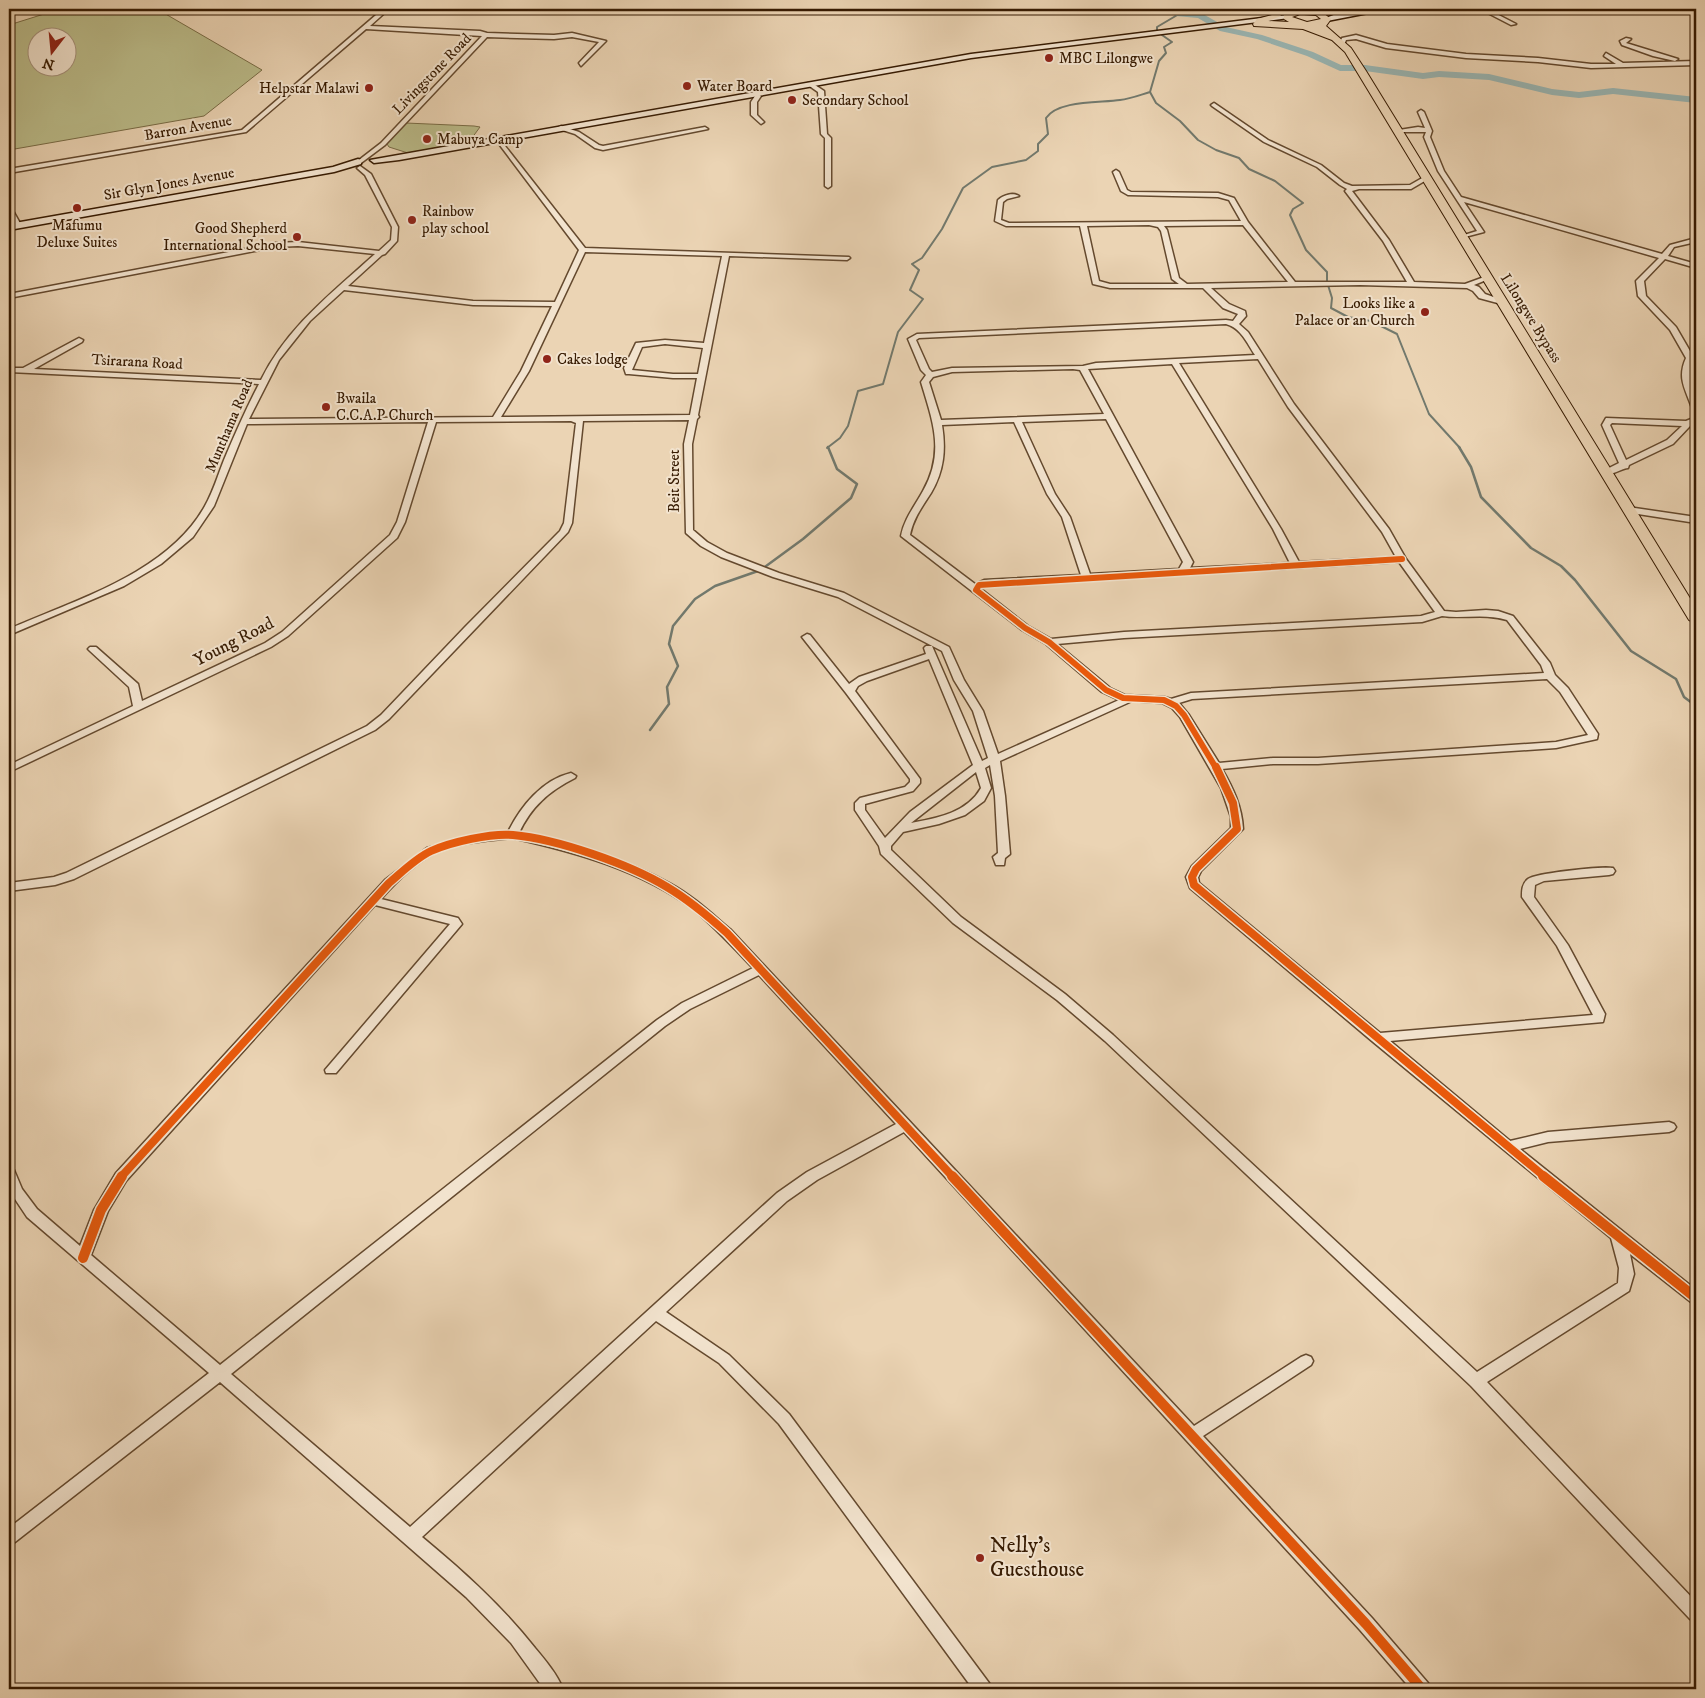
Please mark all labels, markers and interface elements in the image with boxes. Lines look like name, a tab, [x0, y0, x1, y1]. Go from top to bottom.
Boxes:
north arrow	[28, 28, 78, 78]
street label: Livingstone Road	[388, 29, 476, 119]
place label: MBC Lilongwe	[1059, 49, 1153, 68]
marker: MBC Lilongwe	[1043, 52, 1055, 64]
text: N	[40, 53, 57, 74]
place label: Water Board	[696, 77, 773, 96]
place label: Helpstar Malawi	[259, 79, 359, 98]
marker: Water Board	[681, 80, 693, 92]
marker: Helpstar Malawi	[363, 82, 375, 94]
place label: Secondary School	[802, 91, 909, 110]
marker: Secondary School	[786, 94, 798, 106]
street label: Barron Avenue	[143, 111, 233, 145]
place label: Mabuya Camp	[437, 130, 524, 149]
marker: Mabuya Camp	[421, 133, 433, 145]
street label: Sir Glyn Jones Avenue	[102, 163, 236, 205]
marker: Mafumu Deluxe Suites	[71, 202, 83, 214]
place label: Rainbow play school	[421, 202, 489, 238]
marker: Rainbow play school	[406, 214, 418, 226]
place label: Mafumu Deluxe Suites	[37, 216, 117, 252]
place label: Good Shepherd International School	[163, 219, 288, 255]
marker: Good Shepherd International School	[291, 231, 303, 243]
street label: Lilongwe Bypass	[1496, 270, 1566, 366]
place label: Looks like a Palace or an Church	[1295, 294, 1416, 330]
marker: Looks like a Palace or an Church	[1419, 306, 1431, 318]
street label: Tsirarana Road	[91, 350, 184, 374]
place label: Cakes lodge	[557, 350, 628, 369]
marker: Cakes lodge	[541, 353, 553, 365]
street label: Munthama Road	[201, 376, 257, 475]
place label: Bwaila C.C.A.P Church	[336, 389, 433, 425]
marker: Bwaila C.C.A.P Church	[320, 401, 332, 413]
street label: Beit Street	[665, 449, 684, 513]
street label: Young Road	[190, 612, 278, 672]
place label: Nelly's Guesthouse	[990, 1533, 1085, 1583]
marker: Nelly's Guesthouse	[974, 1552, 986, 1564]

